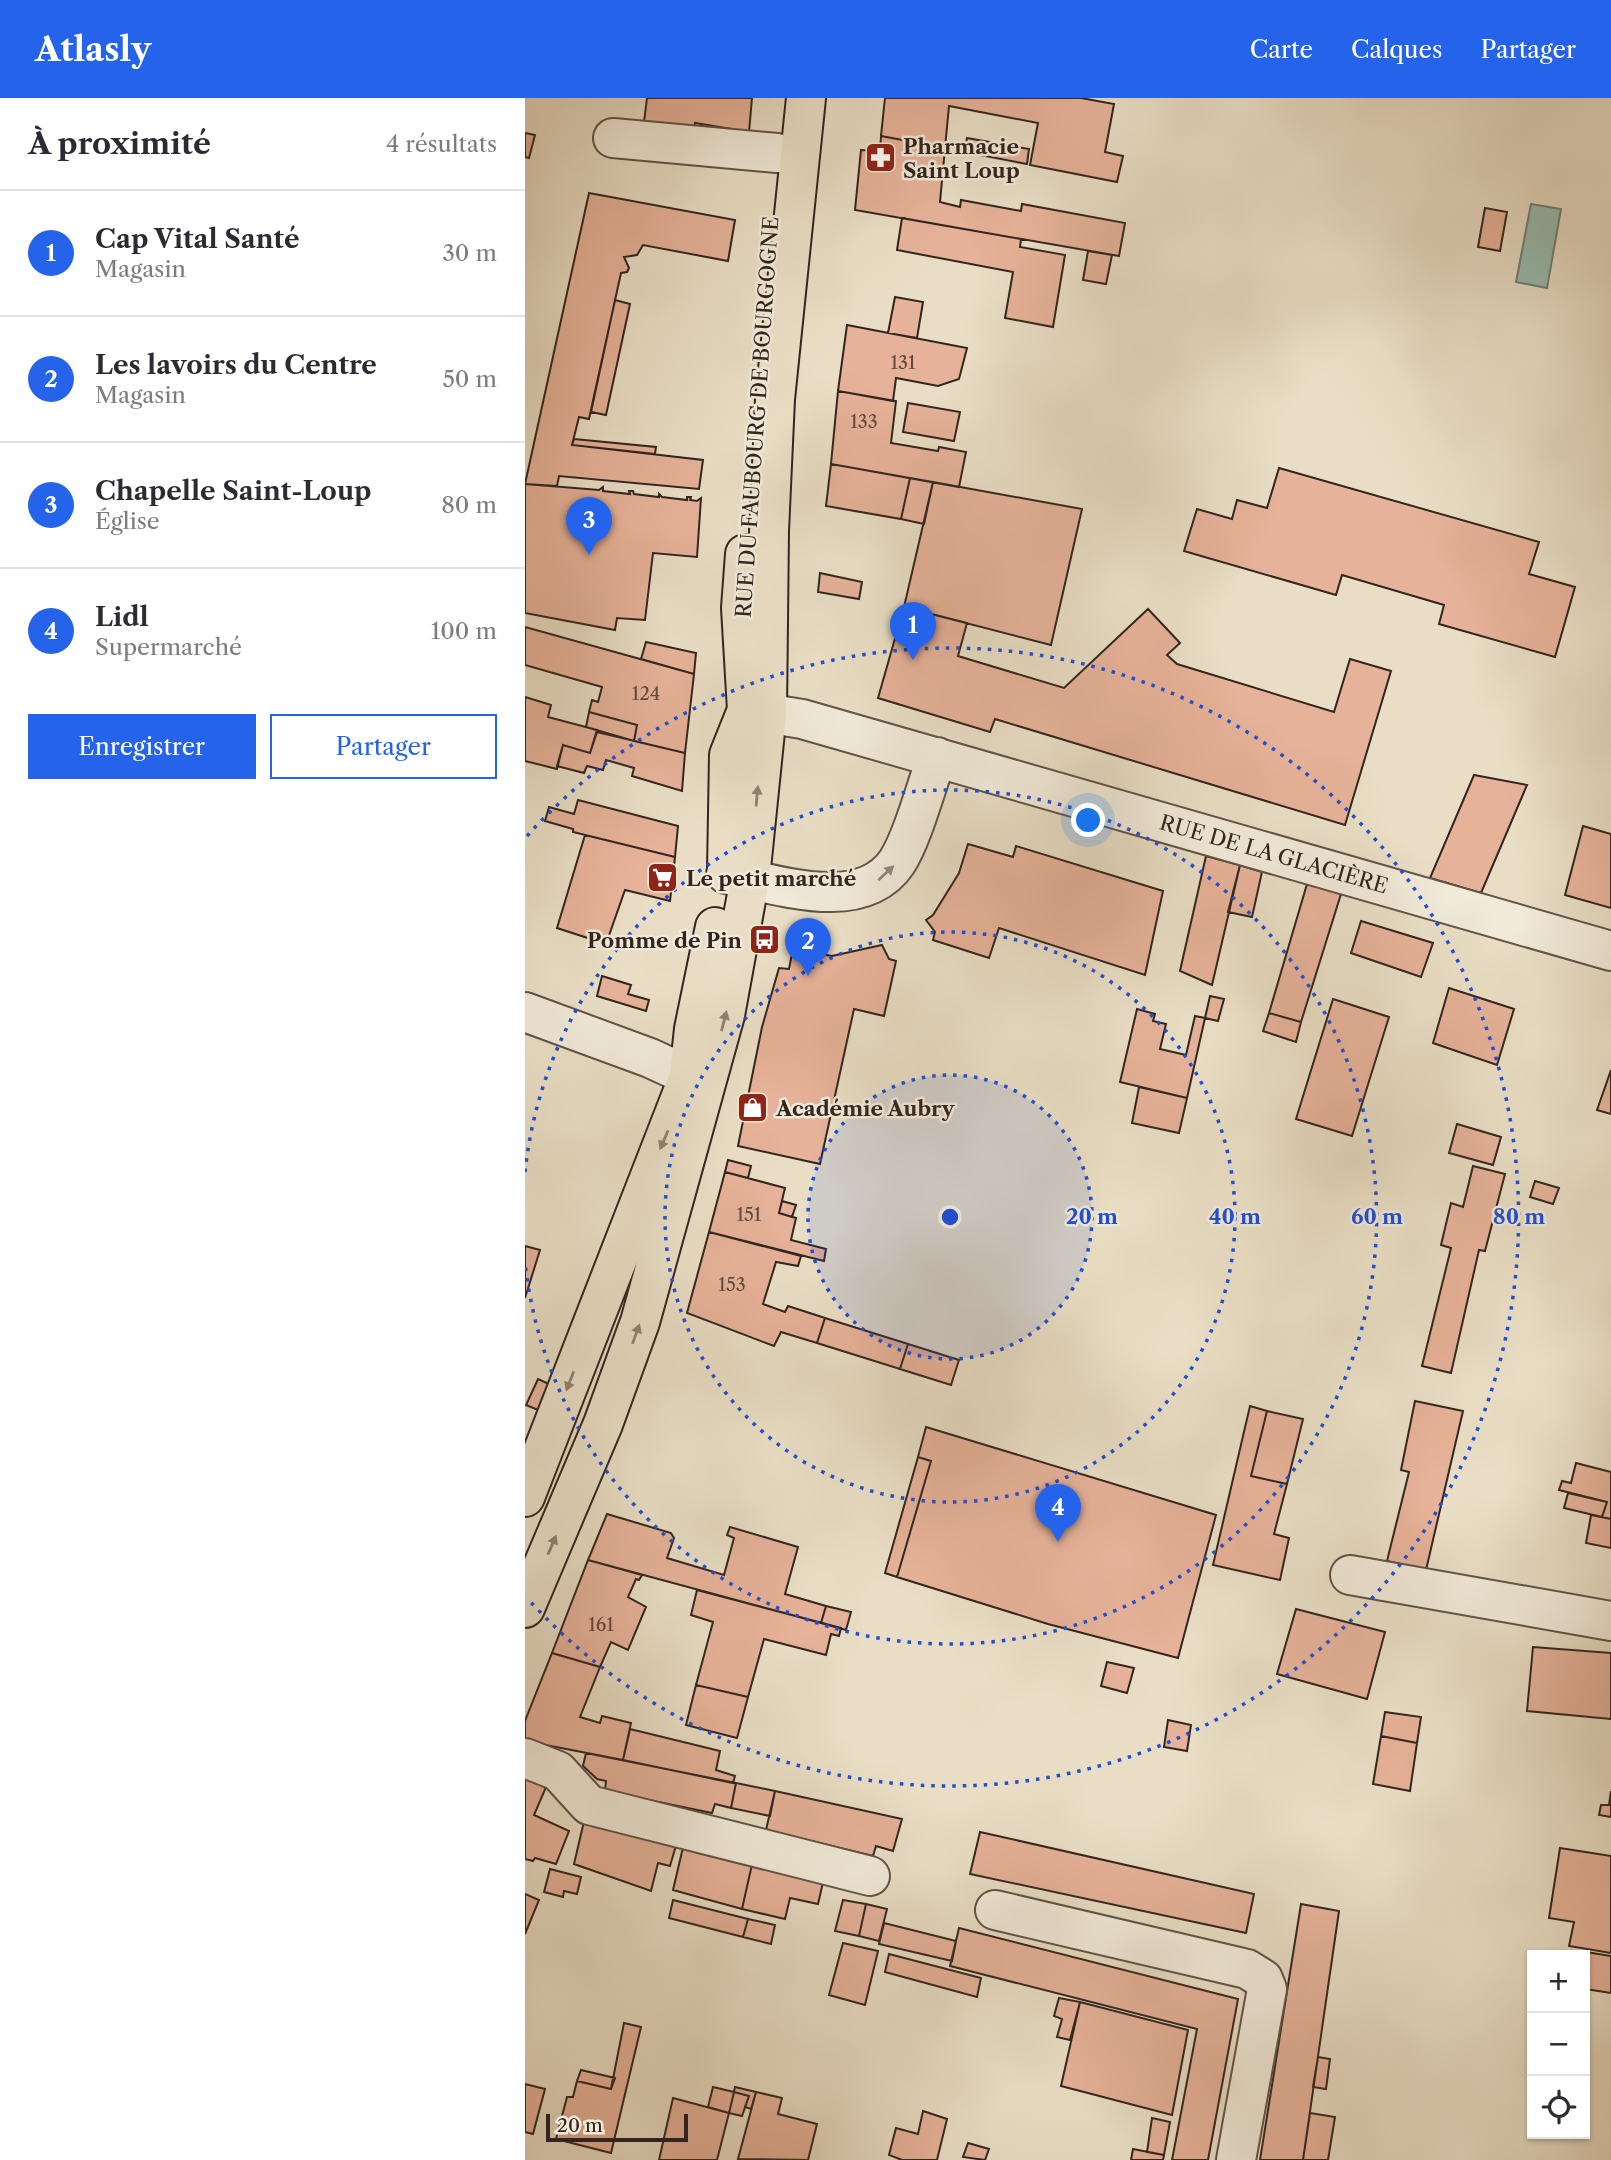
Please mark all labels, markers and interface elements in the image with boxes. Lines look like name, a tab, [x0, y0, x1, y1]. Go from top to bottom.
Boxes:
text: Atlasly	[35, 29, 151, 70]
text: Carte	[1250, 35, 1313, 64]
text: Calques	[1351, 35, 1442, 64]
text: Partager	[1480, 35, 1576, 64]
text: À proximité	[28, 125, 211, 162]
text: 4 résultats	[386, 130, 497, 158]
place label: Pharmacie Saint Loup	[903, 134, 1020, 183]
pharmacy icon: Pharmacie Saint Loup	[863, 141, 897, 175]
street label: RUE DU FAUBOURG DE BOURGOGNE	[730, 215, 784, 619]
text: Cap Vital Santé	[95, 223, 300, 255]
text: 1	[46, 239, 56, 267]
text: 30 m	[442, 239, 497, 267]
text: Magasin	[95, 255, 186, 283]
text: Les lavoirs du Centre	[95, 349, 377, 381]
house number: 131	[890, 352, 916, 374]
text: 2	[44, 365, 58, 393]
text: 50 m	[442, 365, 497, 393]
text: Magasin	[95, 381, 186, 409]
house number: 133	[850, 411, 878, 433]
text: Chapelle Saint-Loup	[95, 475, 372, 507]
text: 3	[45, 491, 58, 519]
text: 80 m	[441, 491, 497, 519]
pin: 3	[566, 497, 612, 555]
text: Église	[95, 507, 160, 535]
text: Lidl	[95, 601, 149, 633]
pin: 1	[890, 602, 936, 660]
text: 4	[44, 617, 58, 645]
text: 100 m	[431, 617, 497, 645]
text: Supermarché	[95, 633, 242, 661]
house number: 124	[632, 683, 660, 705]
button: Enregistrer	[28, 714, 256, 779]
button: Partager	[270, 714, 497, 779]
one-way arrow	[752, 785, 763, 807]
your location	[1071, 803, 1105, 837]
street label: RUE DE LA GLACIÈRE	[1157, 809, 1391, 899]
supermarket icon: Le petit marché	[646, 861, 680, 895]
one-way arrow	[877, 865, 894, 881]
place label: Le petit marché	[686, 866, 856, 891]
pin: 2	[785, 918, 831, 976]
bus stop icon: Pomme de Pin	[748, 923, 782, 957]
place label: Pomme de Pin	[587, 928, 743, 953]
one-way arrow	[719, 1010, 730, 1032]
shop icon: Académie Aubry	[736, 1091, 770, 1125]
place label: Académie Aubry	[775, 1096, 955, 1121]
one-way arrow	[658, 1130, 670, 1150]
house number: 151	[737, 1204, 762, 1226]
text: 20 m	[1066, 1204, 1118, 1229]
text: 40 m	[1209, 1204, 1261, 1229]
text: 60 m	[1351, 1204, 1403, 1229]
text: 80 m	[1493, 1204, 1545, 1229]
centre of rings	[938, 1205, 962, 1229]
house number: 153	[718, 1274, 746, 1296]
one-way arrow	[631, 1323, 642, 1344]
one-way arrow	[564, 1371, 575, 1392]
pin: 4	[1035, 1484, 1081, 1542]
one-way arrow	[546, 1535, 557, 1556]
house number: 161	[588, 1614, 614, 1636]
map controls	[1527, 1950, 1590, 2139]
button: +	[1527, 1950, 1590, 2013]
button: −	[1527, 2013, 1590, 2076]
button: locate	[1527, 2076, 1590, 2139]
scale bar	[546, 2111, 688, 2143]
text: 20 m	[557, 2114, 603, 2137]

